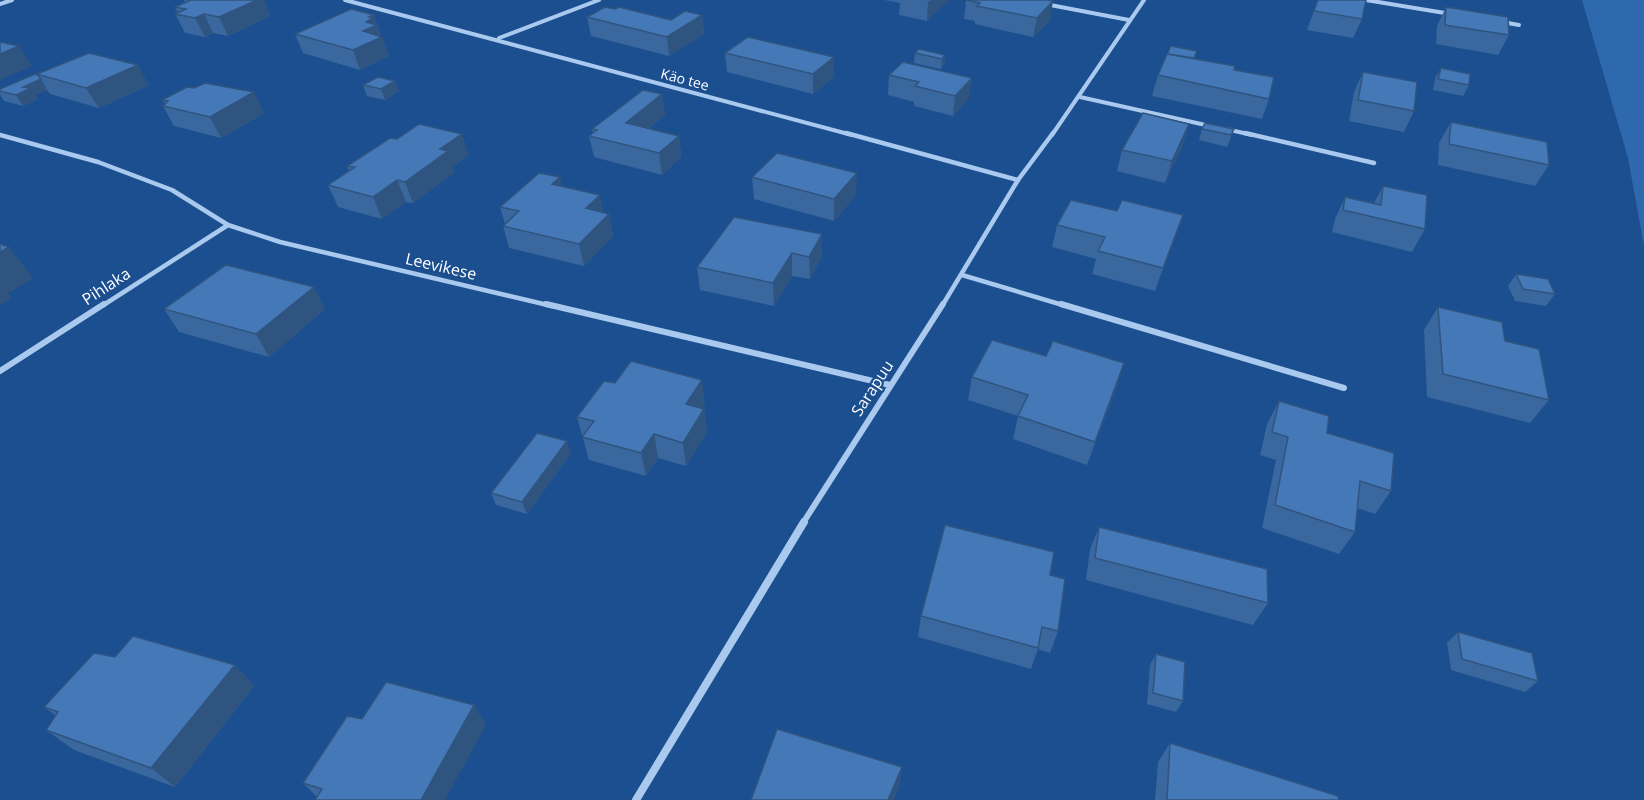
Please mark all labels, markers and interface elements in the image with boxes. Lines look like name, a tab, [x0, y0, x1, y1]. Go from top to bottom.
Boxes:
street label: Käo tee	[659, 63, 711, 95]
street label: Leevikese	[403, 247, 479, 285]
street label: Pihlaka	[77, 262, 135, 310]
street label: Sarapuu	[846, 356, 898, 420]

